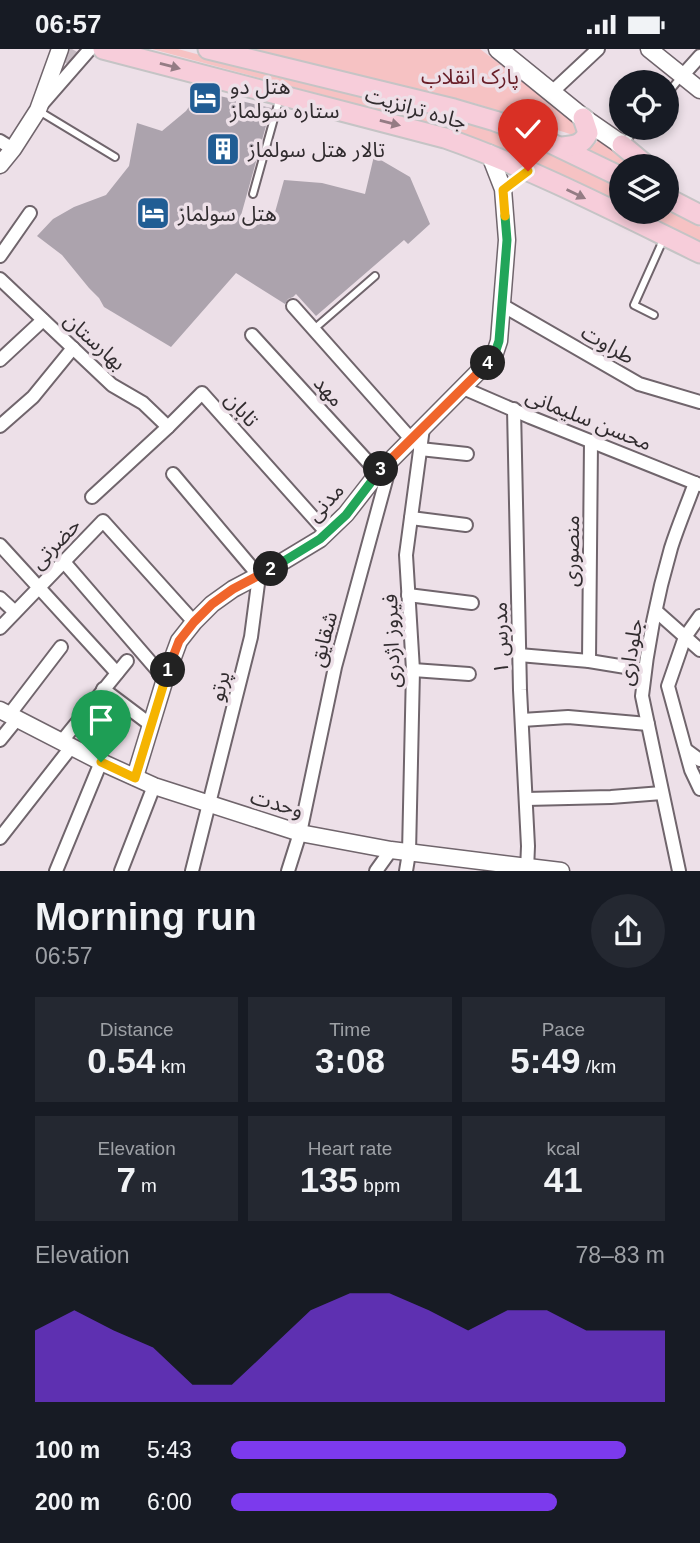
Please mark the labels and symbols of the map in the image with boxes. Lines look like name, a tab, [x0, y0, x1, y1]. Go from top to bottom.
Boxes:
one-way arrow	[159, 61, 181, 72]
park label: پارک انقلاب	[421, 65, 519, 90]
place label: هتل دو ستاره سولماز	[229, 75, 339, 123]
hotel icon: هتل دو ستاره سولماز	[186, 79, 224, 117]
street label: جاده ترانزیت	[362, 83, 469, 134]
pin	[498, 99, 558, 171]
one-way arrow	[379, 118, 401, 129]
building icon: تالار هتل سولماز	[204, 130, 242, 168]
place label: تالار هتل سولماز	[247, 138, 385, 162]
one-way arrow	[566, 188, 586, 199]
hotel icon: هتل سولماز	[134, 194, 172, 232]
place label: هتل سولماز	[177, 202, 277, 226]
street label: بهارستان	[59, 308, 130, 375]
street label: طراوت	[577, 320, 639, 369]
pin: 4	[470, 345, 505, 381]
street label: مهد	[309, 371, 349, 412]
street label: محسن سلیمانی	[522, 383, 655, 456]
street label: تابان	[220, 387, 263, 432]
pin: 3	[364, 451, 398, 487]
street label: مدنی	[302, 478, 349, 526]
street label: حضرتی	[25, 513, 85, 574]
street label: منصوری	[559, 515, 584, 587]
pin: 2	[254, 552, 288, 587]
street label: فیروز اژدری	[378, 593, 405, 688]
street label: مدرس ۱	[488, 602, 513, 674]
street label: شقایق	[305, 609, 343, 670]
street label: جلوداری	[613, 617, 648, 687]
pin: 1	[150, 653, 186, 687]
street label: پرتو	[204, 669, 236, 704]
pin	[71, 690, 131, 762]
street label: وحدت	[248, 785, 306, 822]

